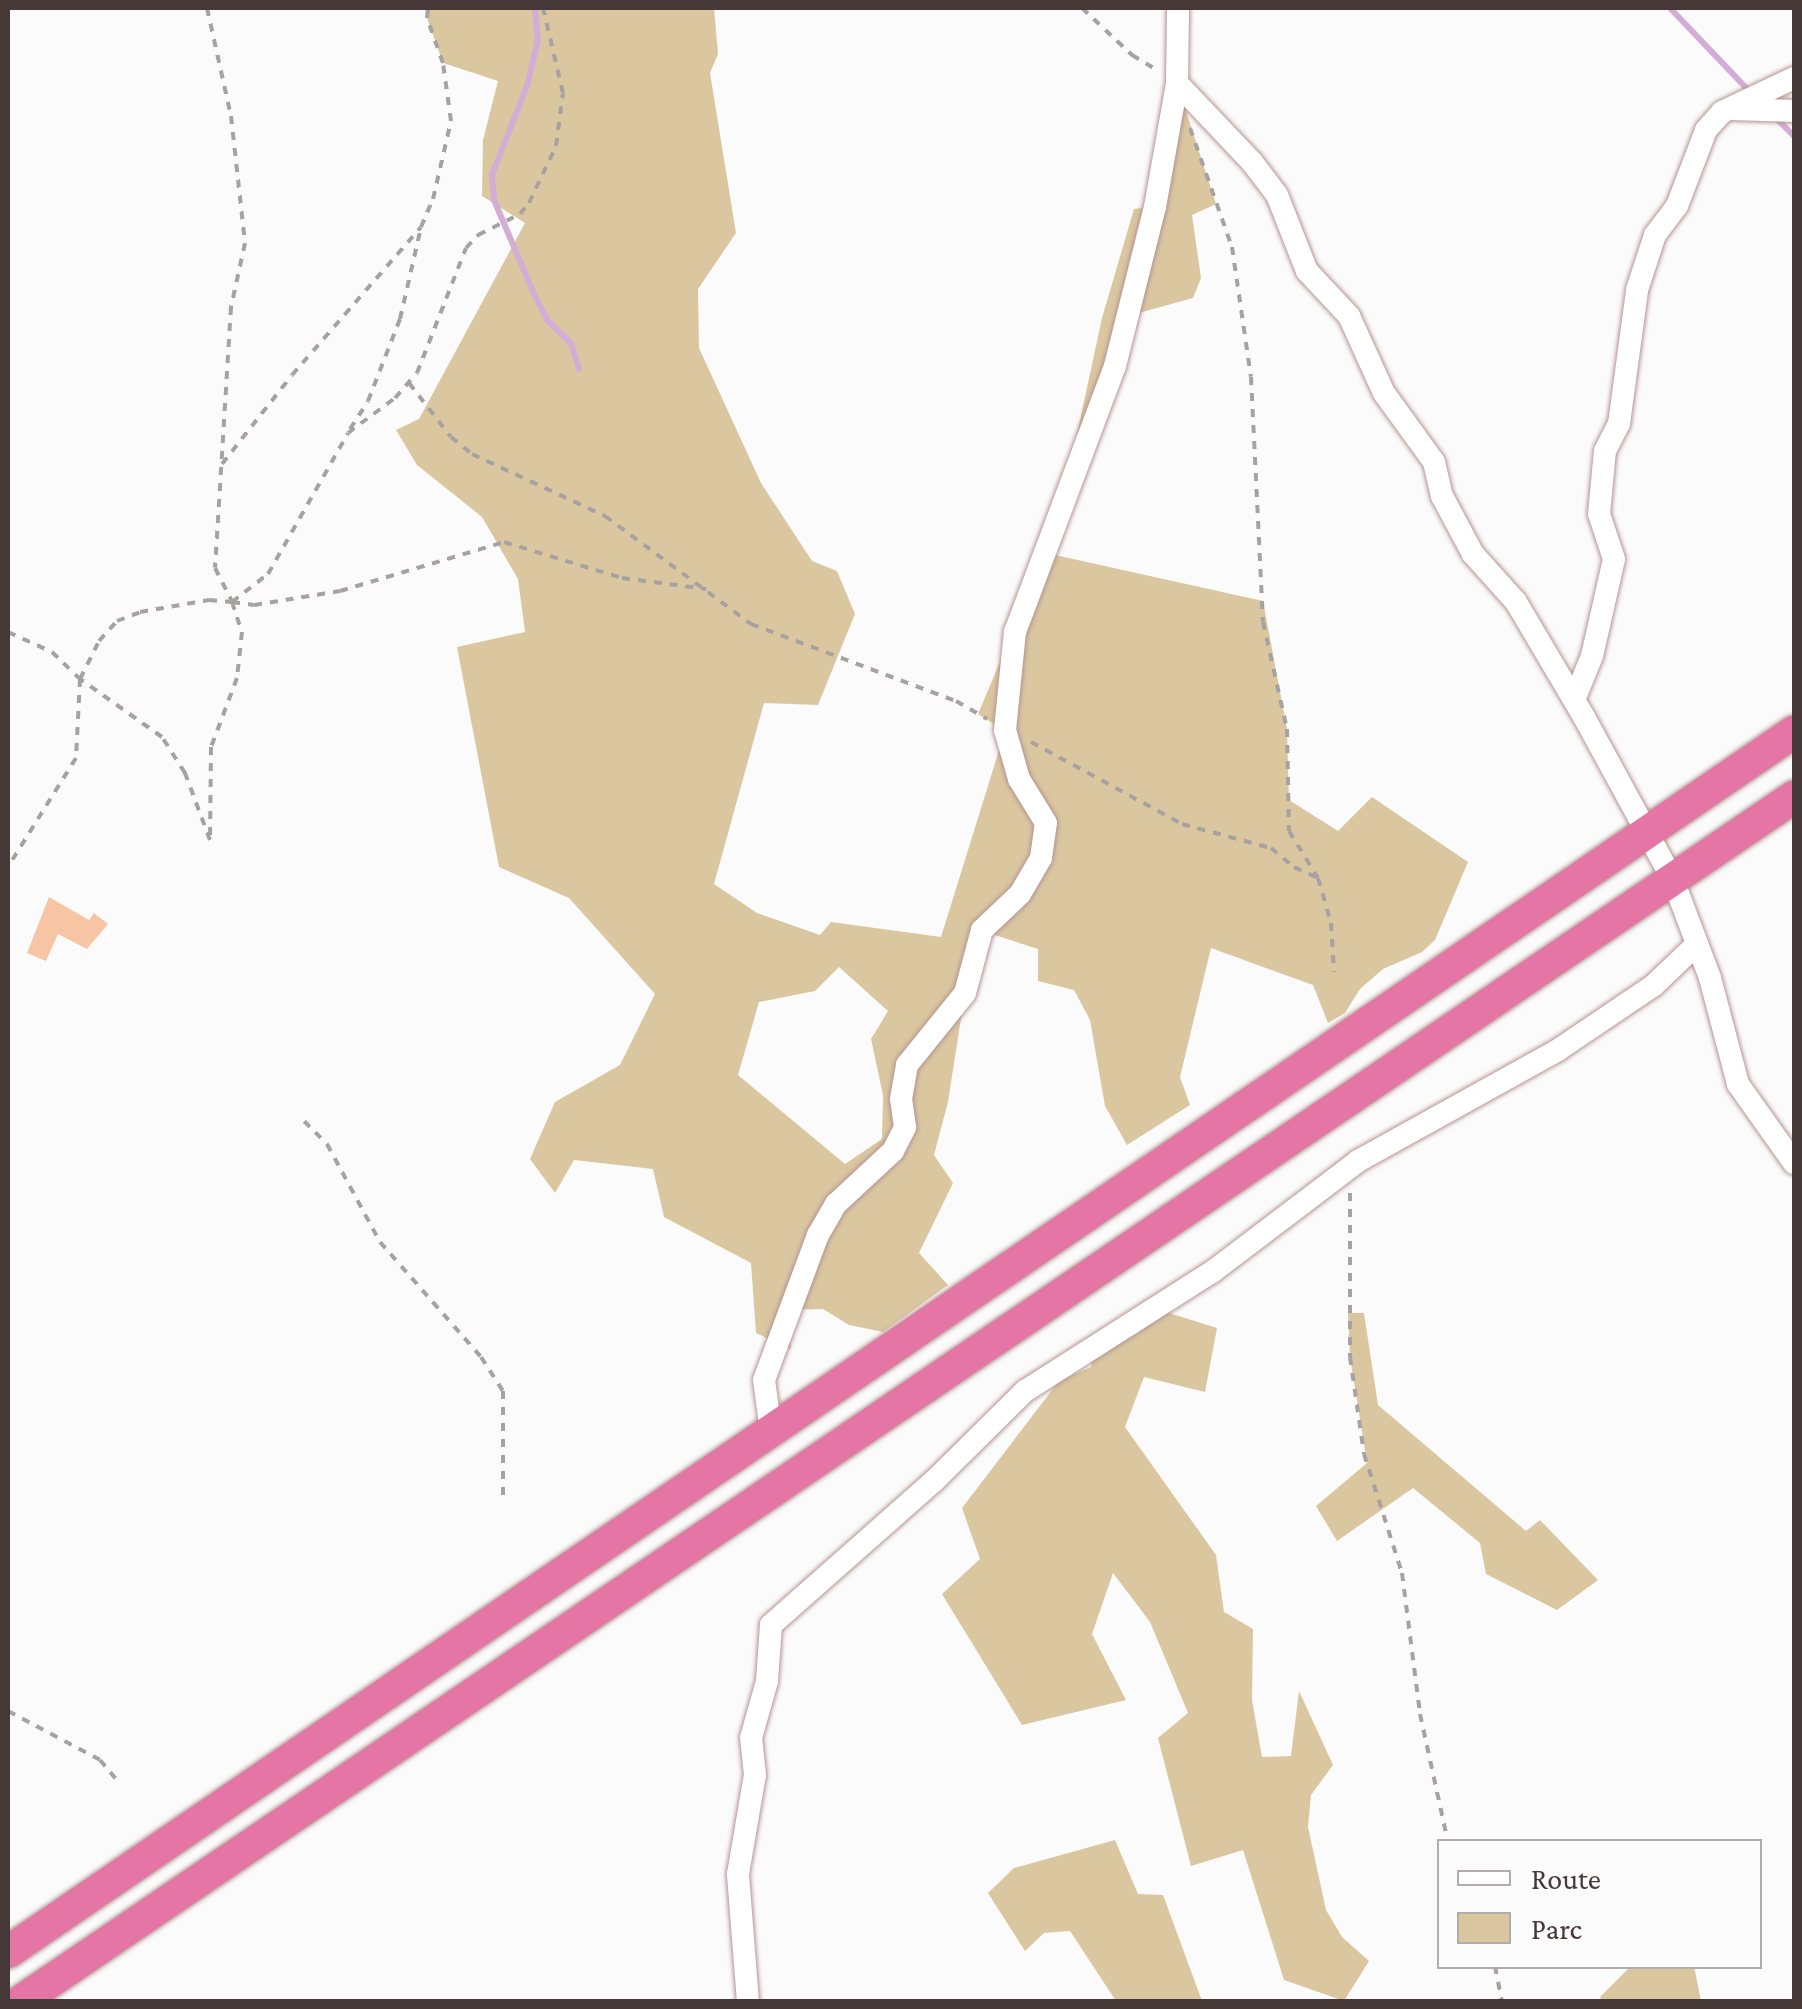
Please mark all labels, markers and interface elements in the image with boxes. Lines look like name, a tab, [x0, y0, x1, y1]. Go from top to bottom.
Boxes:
legend	[1437, 1839, 1762, 1969]
text: Route	[1531, 1862, 1601, 1895]
text: Parc	[1531, 1912, 1582, 1945]

